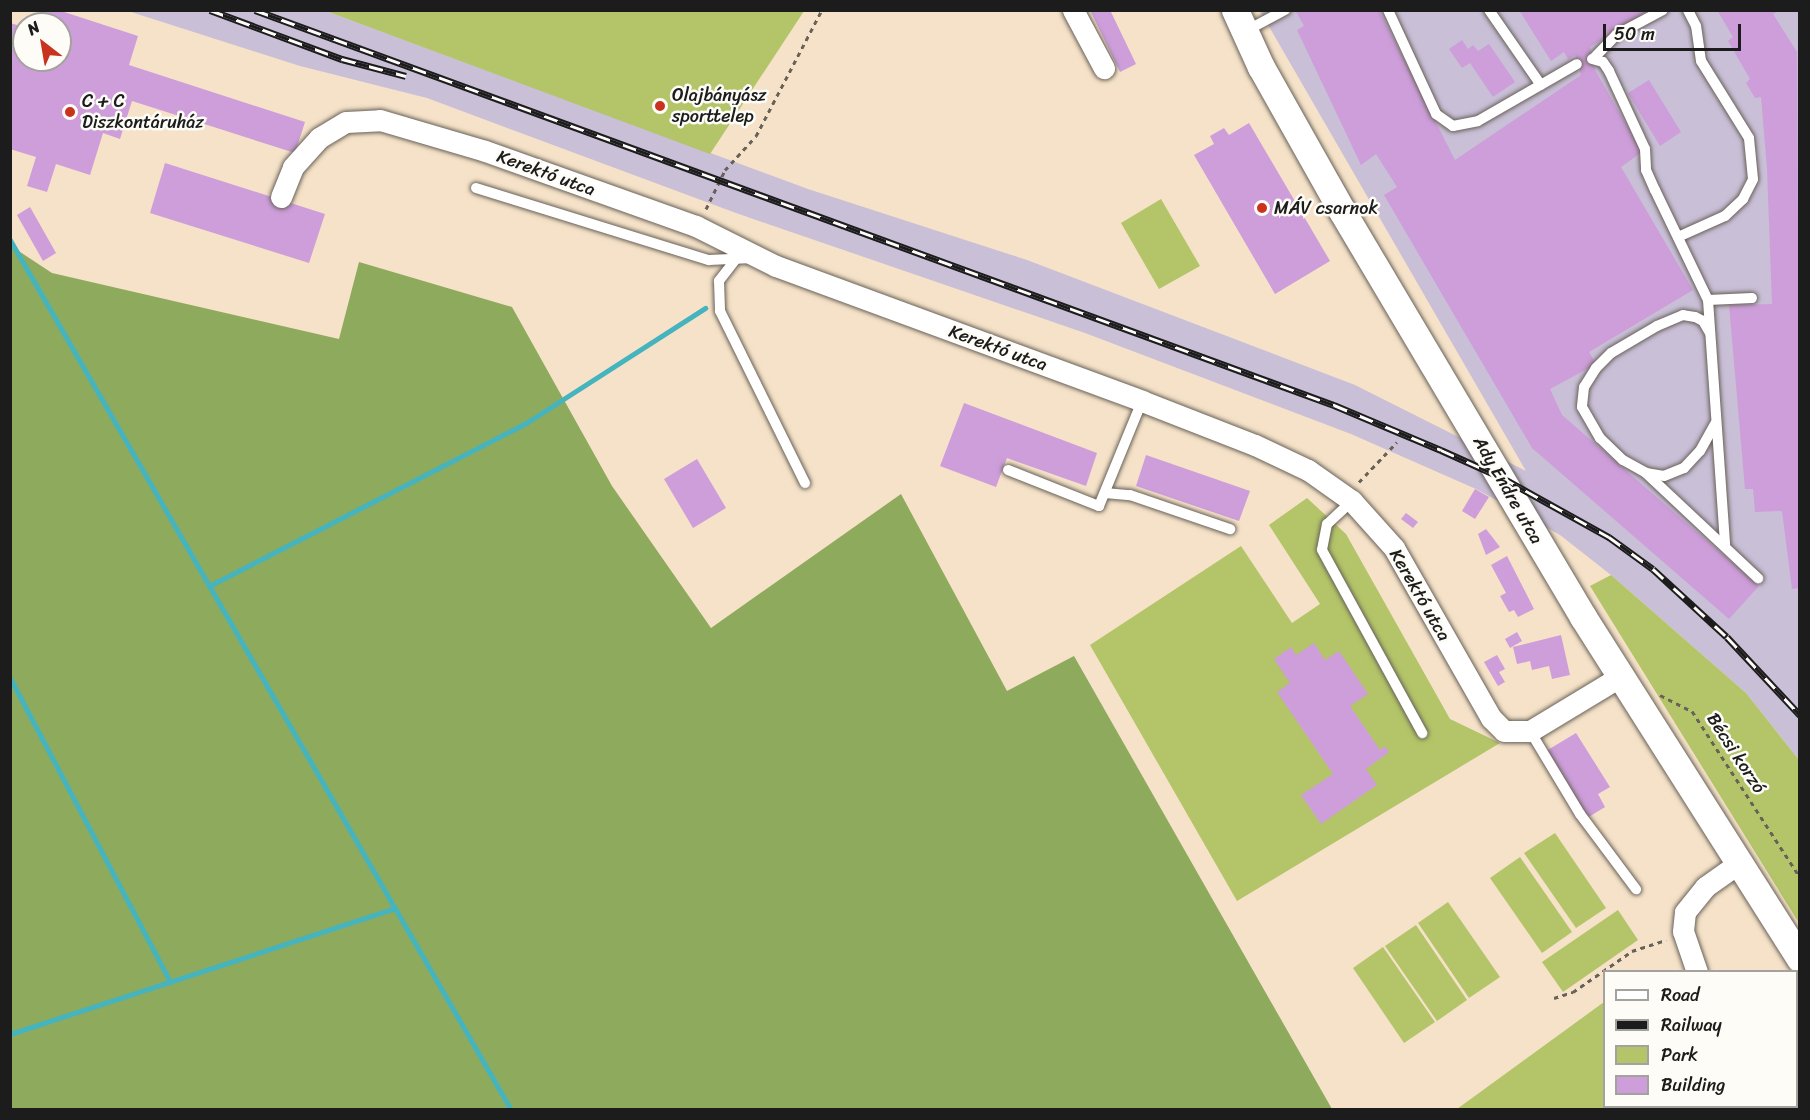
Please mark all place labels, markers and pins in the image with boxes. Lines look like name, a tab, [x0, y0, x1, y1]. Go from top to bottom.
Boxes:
place label: Olajbányász sporttelep	[672, 85, 766, 128]
place label: C + C Diszkontáruház	[82, 91, 204, 134]
marker: Olajbányász sporttelep	[653, 99, 667, 113]
marker: C + C Diszkontáruház	[63, 105, 77, 119]
place label: MÁV csarnok	[1274, 197, 1378, 219]
marker: MÁV csarnok	[1255, 201, 1269, 215]

